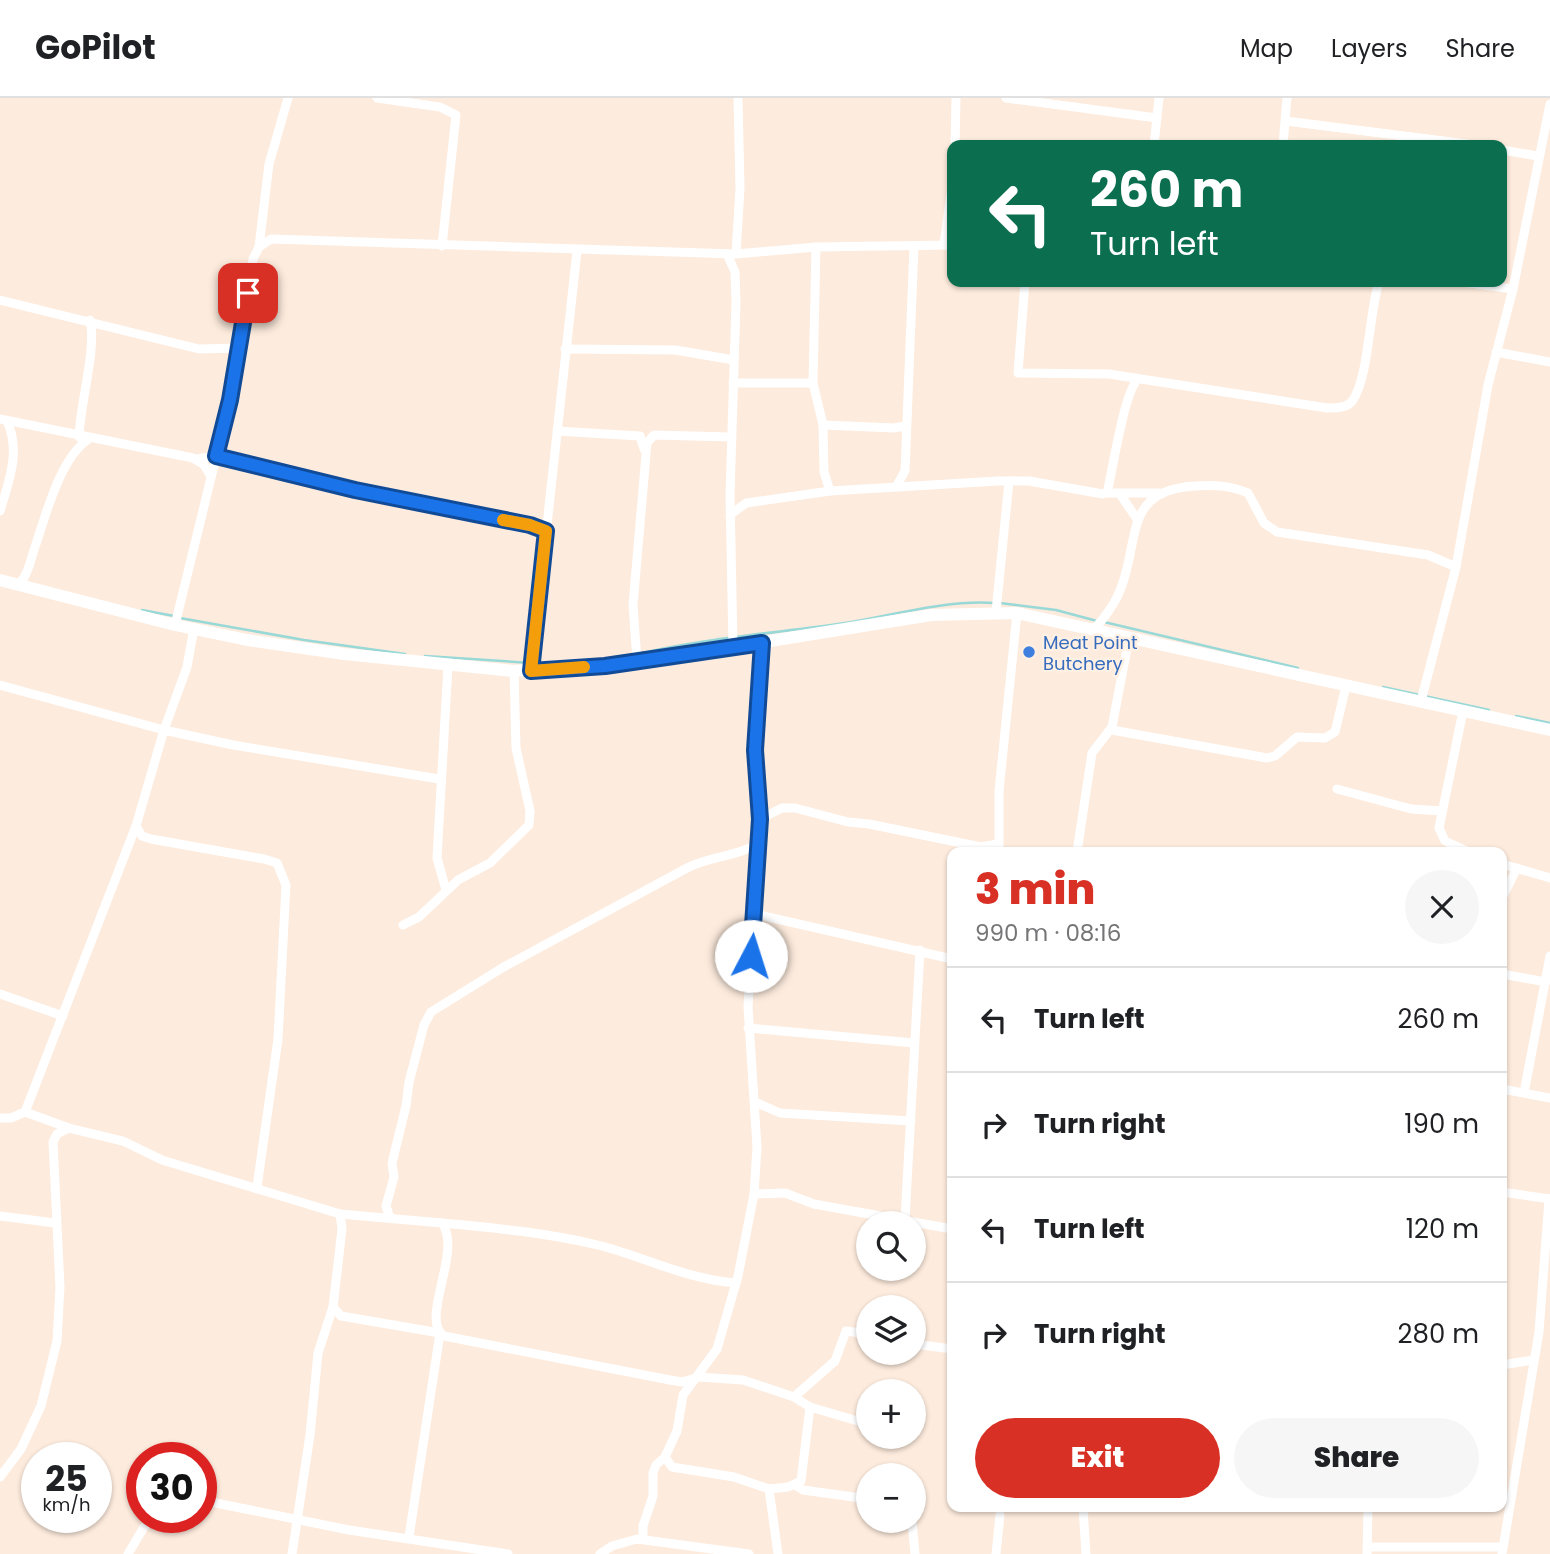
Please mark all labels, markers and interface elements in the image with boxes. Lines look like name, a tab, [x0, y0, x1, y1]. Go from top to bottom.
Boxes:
text: GoPilot	[35, 24, 156, 71]
text: Map	[1240, 32, 1293, 65]
text: Layers	[1331, 32, 1407, 65]
text: Share	[1445, 32, 1515, 65]
text: 260 m	[1090, 156, 1243, 224]
icon: left	[975, 168, 1066, 259]
text: Turn left	[1090, 221, 1219, 266]
pin	[218, 263, 278, 323]
icon: arrive	[229, 274, 267, 312]
place label: Meat Point Butchery	[1043, 630, 1138, 676]
marker: Meat Point Butchery	[1021, 644, 1037, 660]
text: 3 min	[975, 860, 1095, 919]
button: close	[1405, 870, 1479, 944]
text: 990 m · 08:16	[975, 917, 1121, 949]
position arrow	[714, 919, 788, 993]
icon: left	[975, 1001, 1013, 1039]
text: Turn left	[1034, 1001, 1145, 1037]
text: 260 m	[1397, 1001, 1479, 1037]
icon: right	[975, 1106, 1013, 1144]
text: Turn right	[1034, 1106, 1166, 1142]
text: 190 m	[1404, 1106, 1479, 1142]
map controls	[856, 1211, 926, 1533]
button: search	[856, 1211, 926, 1281]
icon: left	[975, 1211, 1013, 1249]
text: Turn left	[1034, 1211, 1145, 1247]
text: 120 m	[1406, 1211, 1479, 1247]
button: layers	[856, 1295, 926, 1365]
icon: right	[975, 1316, 1013, 1354]
text: Turn right	[1034, 1316, 1166, 1352]
text: 280 m	[1398, 1316, 1479, 1352]
button: +	[856, 1379, 926, 1449]
button: Exit	[975, 1418, 1220, 1498]
button: Share	[1234, 1418, 1479, 1498]
speed limit sign: 30	[126, 1442, 217, 1533]
text: 25	[45, 1454, 88, 1503]
button: −	[856, 1463, 926, 1533]
text: km/h	[43, 1492, 90, 1517]

